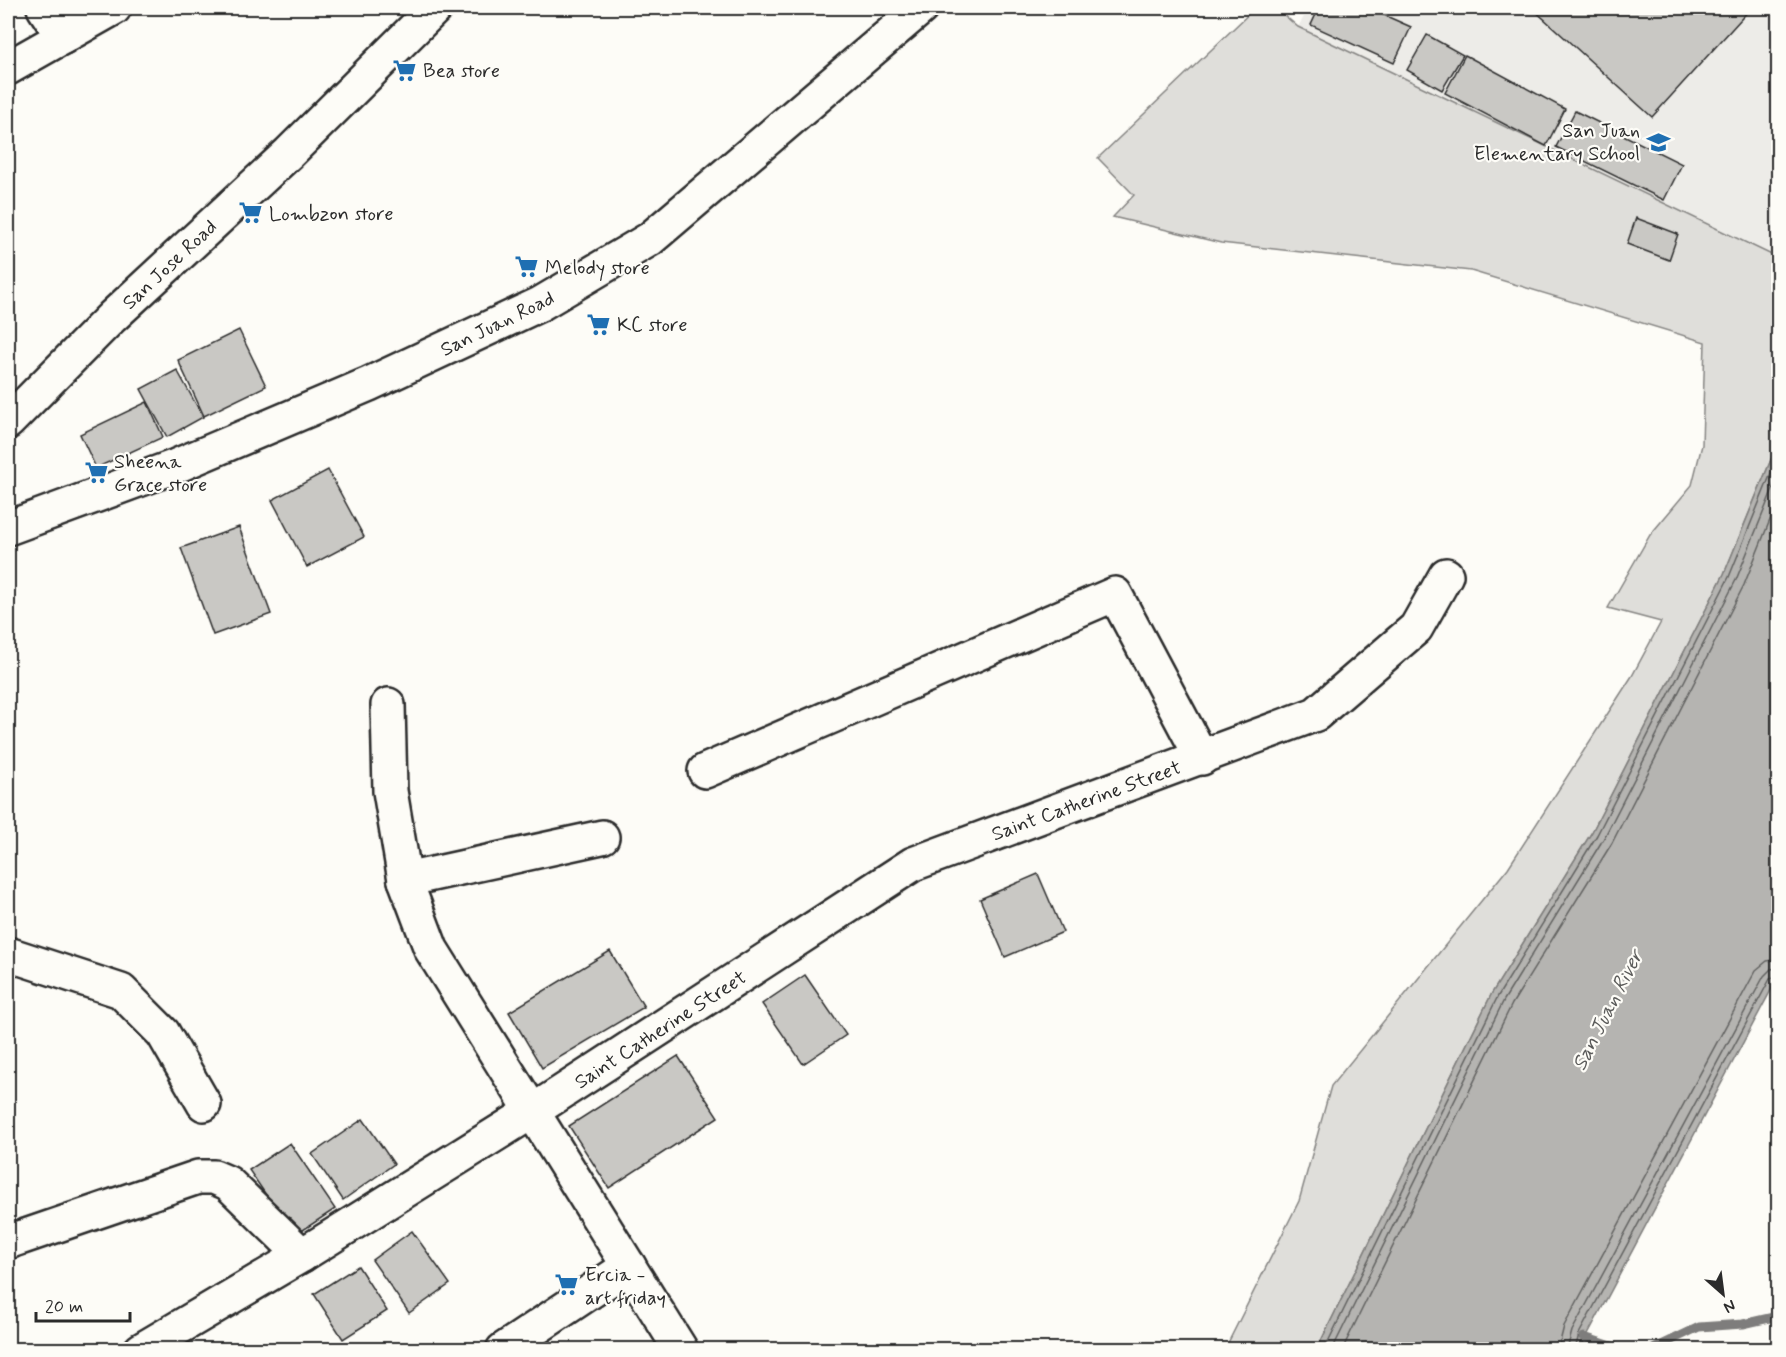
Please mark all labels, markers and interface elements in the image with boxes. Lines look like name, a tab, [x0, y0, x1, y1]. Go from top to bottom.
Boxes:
supermarket icon: Bea store	[392, 57, 418, 83]
place label: Bea store	[423, 58, 500, 85]
place label: San Juan Elementary School	[1474, 118, 1640, 168]
school or university icon: San Juan Elementary School	[1645, 129, 1671, 155]
supermarket icon: Lombzon store	[238, 200, 264, 226]
place label: Lombzon store	[269, 201, 394, 228]
street label: San Jose Road	[117, 214, 223, 316]
supermarket icon: Melody store	[514, 254, 540, 280]
place label: Melody store	[545, 255, 650, 282]
street label: San Juan Road	[436, 285, 559, 364]
supermarket icon: KC store	[586, 311, 612, 337]
place label: KC store	[617, 312, 687, 339]
place label: Sheena Grace store	[114, 449, 207, 499]
supermarket icon: Sheena Grace store	[83, 460, 109, 486]
street label: Saint Catherine Street	[988, 755, 1185, 848]
water label: San Juan River	[1566, 944, 1651, 1075]
street label: Saint Catherine Street	[570, 964, 752, 1096]
place label: Ercia - art friday	[585, 1262, 666, 1312]
north arrow	[1693, 1264, 1753, 1324]
supermarket icon: Ercia - art friday	[554, 1272, 580, 1298]
scale bar	[36, 1285, 130, 1323]
text: N	[1720, 1294, 1739, 1318]
text: 20 m	[45, 1295, 83, 1319]

